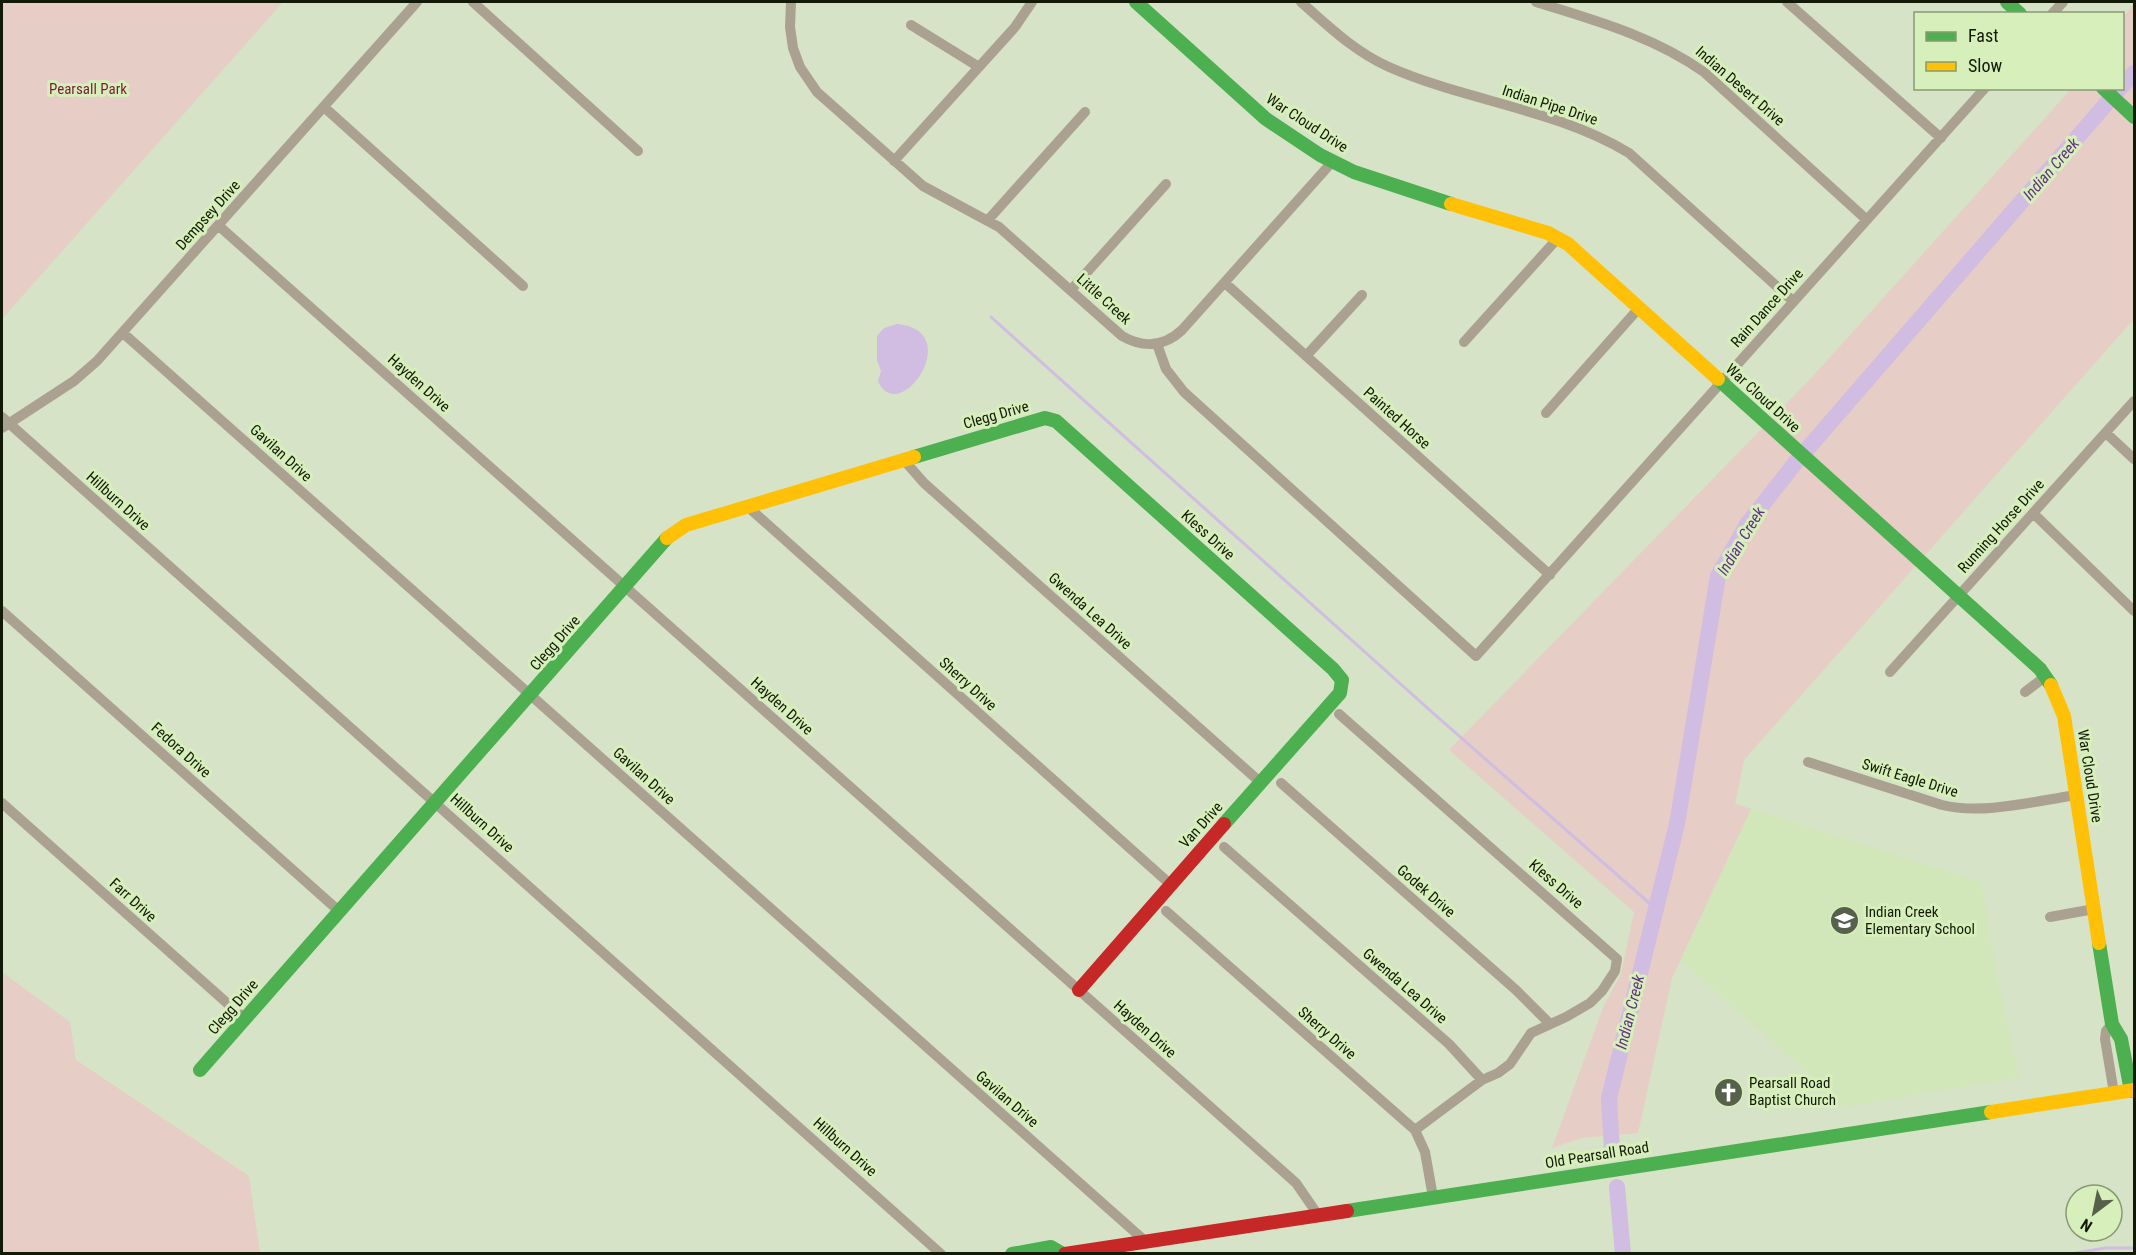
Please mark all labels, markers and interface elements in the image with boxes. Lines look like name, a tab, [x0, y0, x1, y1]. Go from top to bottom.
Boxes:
legend	[1914, 12, 2124, 90]
text: Fast	[1968, 25, 1999, 46]
street label: Indian Desert Drive	[1692, 42, 1788, 130]
text: Slow	[1968, 55, 2003, 76]
park label: Pearsall Park	[49, 80, 127, 98]
street label: Indian Pipe Drive	[1500, 81, 1600, 129]
street label: War Cloud Drive	[1263, 90, 1351, 156]
water label: Indian Creek	[2019, 133, 2084, 204]
street label: Dempsey Drive	[172, 176, 244, 254]
street label: Rain Dance Drive	[1727, 265, 1807, 351]
street label: Little Creek	[1073, 270, 1135, 328]
street label: Hayden Drive	[384, 350, 454, 416]
street label: War Cloud Drive	[1722, 360, 1804, 436]
street label: Painted Horse	[1360, 383, 1434, 453]
street label: Clegg Drive	[961, 397, 1031, 433]
street label: Gavilan Drive	[246, 421, 316, 485]
street label: Hillburn Drive	[82, 468, 154, 534]
street label: Running Horse Drive	[1954, 475, 2048, 577]
water label: Indian Creek	[1713, 503, 1769, 579]
street label: Kless Drive	[1178, 506, 1238, 564]
street label: Gwenda Lea Drive	[1045, 569, 1135, 653]
street label: Clegg Drive	[526, 612, 584, 674]
street label: Sherry Drive	[936, 654, 1000, 714]
street label: Hayden Drive	[747, 673, 817, 739]
street label: Fedora Drive	[148, 719, 214, 781]
street label: War Cloud Drive	[2074, 728, 2106, 824]
street label: Gavilan Drive	[609, 744, 679, 808]
street label: Swift Eagle Drive	[1860, 755, 1960, 801]
street label: Hillburn Drive	[446, 790, 518, 856]
street label: Van Drive	[1176, 798, 1226, 852]
street label: Kless Drive	[1525, 856, 1587, 912]
street label: Godek Drive	[1393, 861, 1459, 921]
street label: Farr Drive	[106, 874, 160, 926]
place label: Indian Creek Elementary School	[1865, 903, 1975, 938]
school or university icon: Indian Creek Elementary School	[1828, 905, 1860, 937]
street label: Gwenda Lea Drive	[1359, 945, 1451, 1027]
water label: Indian Creek	[1612, 972, 1649, 1051]
street label: Clegg Drive	[204, 976, 262, 1038]
street label: Hayden Drive	[1110, 996, 1180, 1062]
street label: Sherry Drive	[1294, 1003, 1360, 1063]
street label: Gavilan Drive	[972, 1067, 1042, 1131]
place label: Pearsall Road Baptist Church	[1749, 1074, 1836, 1109]
church icon: Pearsall Road Baptist Church	[1712, 1076, 1744, 1108]
street label: Hillburn Drive	[809, 1114, 881, 1180]
street label: Old Pearsall Road	[1544, 1138, 1650, 1172]
north arrow	[2064, 1183, 2124, 1243]
text: N	[2077, 1215, 2096, 1236]

